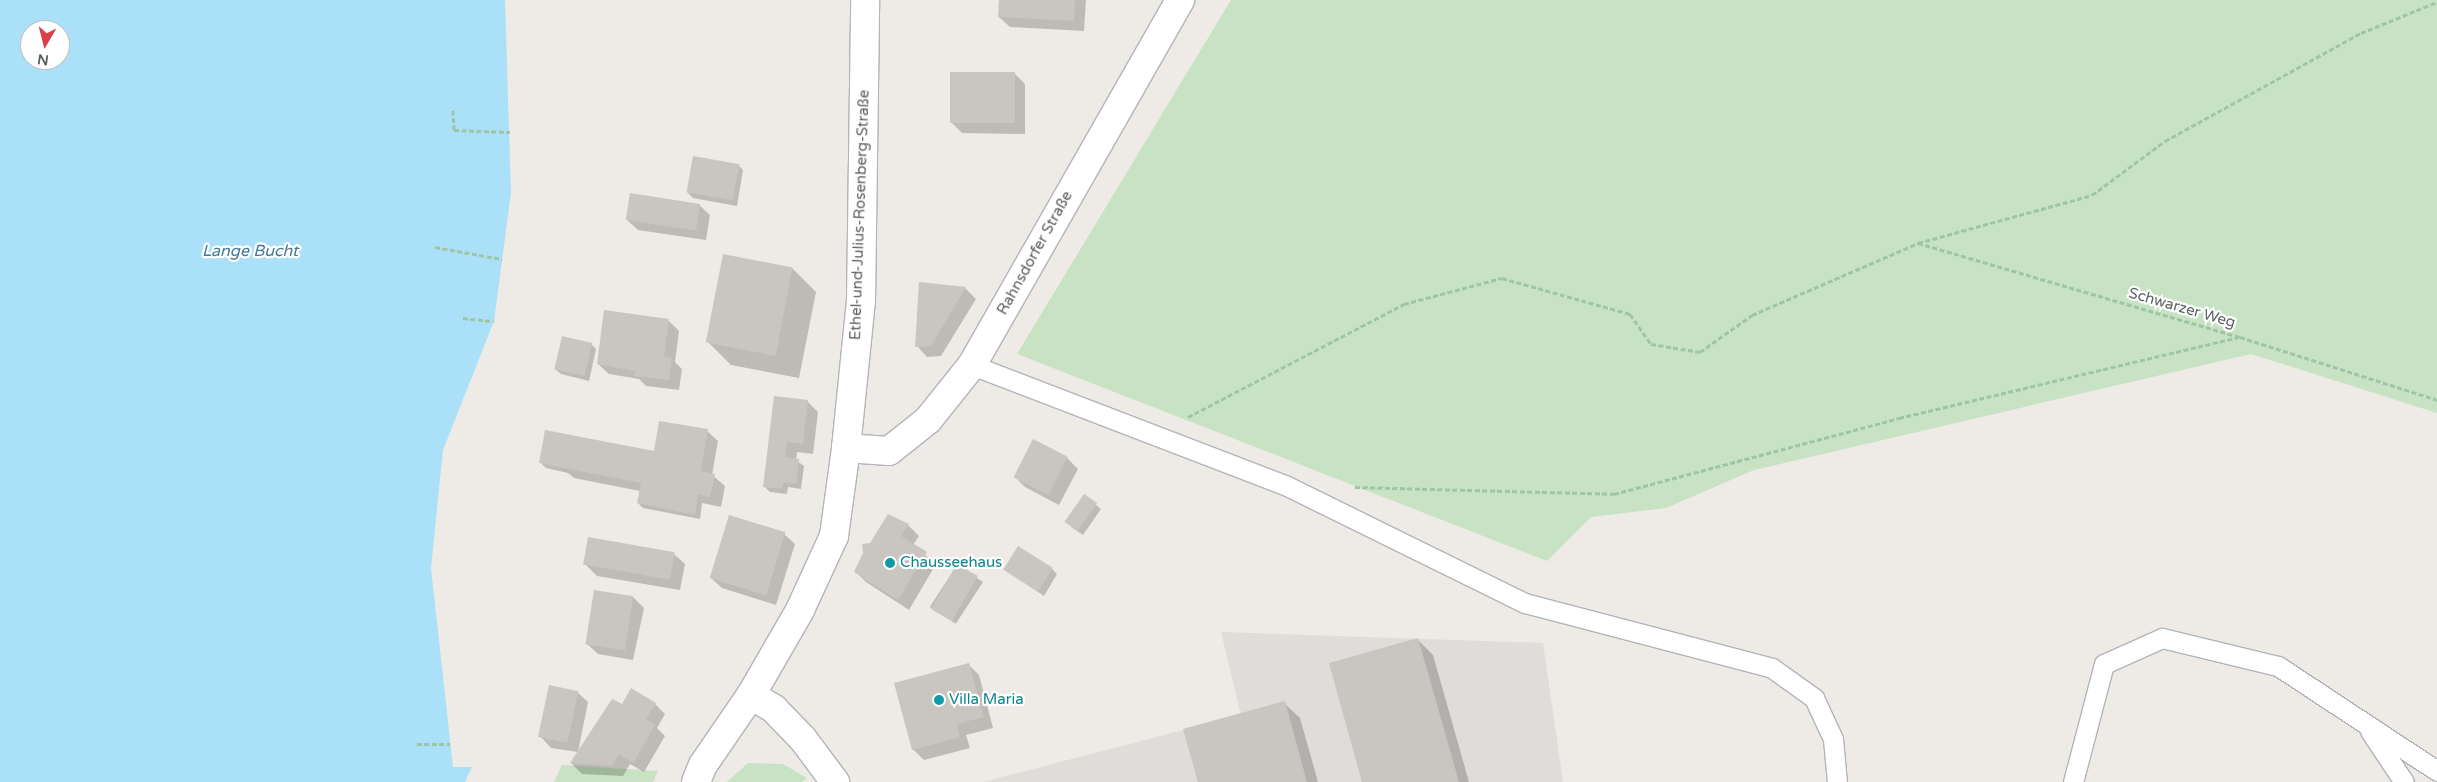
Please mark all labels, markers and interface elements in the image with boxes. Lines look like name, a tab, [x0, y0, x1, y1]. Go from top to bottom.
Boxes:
north arrow	[20, 20, 70, 70]
text: N	[36, 50, 50, 69]
street label: Ethel-und-Julius-Rosenberg-Straße	[847, 90, 873, 340]
street label: Rahnsdorfer Straße	[993, 188, 1077, 318]
water label: Lange Bucht	[202, 241, 298, 261]
street label: Schwarzer Weg	[2127, 284, 2237, 332]
place label: Chausseehaus	[900, 554, 1002, 572]
marker: Chausseehaus	[884, 557, 896, 569]
place label: Villa Maria	[949, 691, 1024, 709]
marker: Villa Maria	[933, 694, 945, 706]

